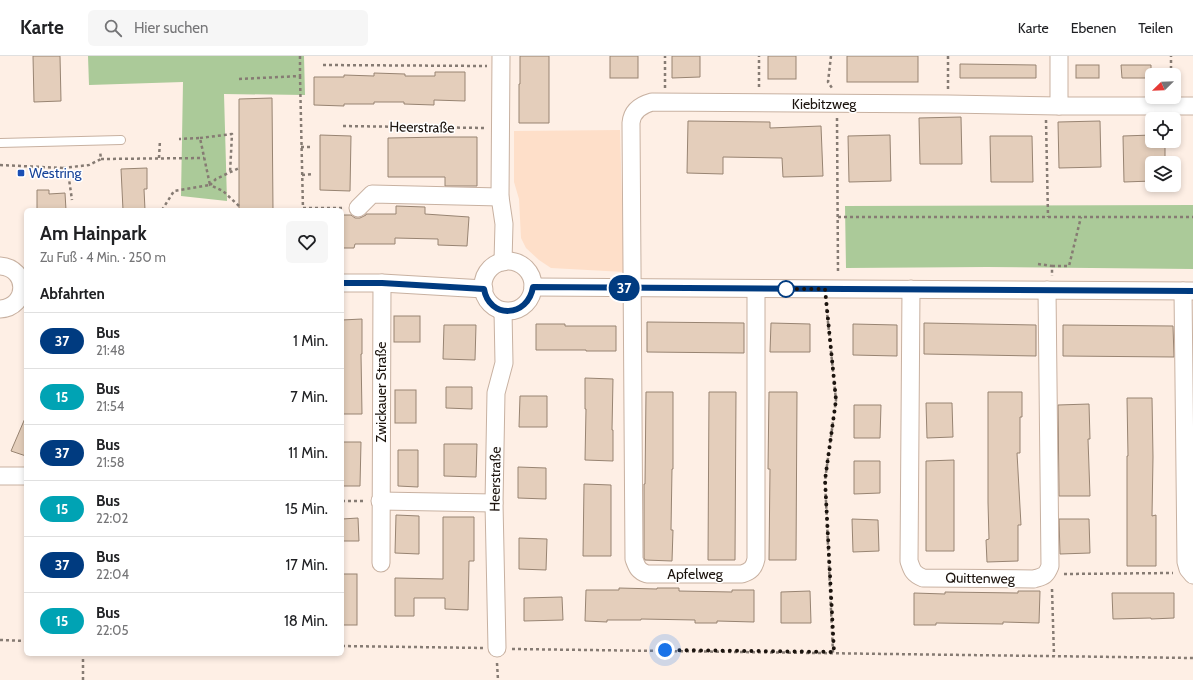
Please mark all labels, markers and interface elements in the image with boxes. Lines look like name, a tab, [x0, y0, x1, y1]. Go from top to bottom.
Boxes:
search box	[88, 10, 368, 46]
text: Karte	[20, 16, 64, 39]
icon: search	[102, 17, 124, 39]
text: Hier suchen	[134, 19, 208, 37]
text: Karte	[1018, 19, 1049, 37]
text: Ebenen	[1071, 19, 1116, 37]
text: Teilen	[1138, 19, 1173, 37]
north arrow	[1145, 68, 1181, 104]
map controls	[1145, 68, 1181, 192]
street label: Kiebitzweg	[792, 95, 857, 113]
button: locate	[1145, 112, 1181, 148]
street label: Heerstraße	[389, 117, 455, 137]
button: layers	[1145, 156, 1181, 192]
place label: Westring	[29, 164, 83, 182]
marker: Westring	[16, 168, 26, 178]
button: heart	[286, 221, 328, 263]
text: Am Hainpark	[40, 222, 147, 245]
text: Zu Fuß · 4 Min. · 250 m	[40, 249, 166, 265]
line badge: 37	[606, 275, 642, 301]
text: 37	[617, 279, 631, 297]
unlabelled marker	[777, 280, 795, 298]
text: Abfahrten	[40, 285, 105, 303]
text: Bus	[96, 324, 120, 342]
text: 37	[55, 332, 69, 350]
text: 1 Min.	[293, 332, 328, 350]
text: 21:48	[96, 342, 125, 358]
street label: Zwickauer Straße	[372, 342, 390, 442]
text: Bus	[96, 380, 120, 398]
text: 15	[56, 388, 68, 406]
text: 7 Min.	[290, 388, 328, 406]
text: 21:54	[96, 398, 124, 414]
text: Bus	[96, 436, 120, 454]
text: 37	[55, 444, 69, 462]
text: 11 Min.	[288, 444, 328, 462]
street label: Heerstraße	[485, 446, 505, 512]
text: 21:58	[96, 454, 125, 470]
text: Bus	[96, 492, 120, 510]
text: 15	[56, 500, 68, 518]
text: 15 Min.	[285, 500, 328, 518]
text: 22:02	[96, 510, 128, 526]
text: Bus	[96, 548, 120, 566]
text: 37	[55, 556, 69, 574]
text: 17 Min.	[285, 556, 328, 574]
street label: Apfelweg	[667, 565, 724, 583]
text: 22:04	[96, 566, 129, 582]
street label: Quittenweg	[945, 568, 1016, 588]
text: Bus	[96, 604, 120, 622]
text: 15	[56, 612, 68, 630]
text: 18 Min.	[284, 612, 328, 630]
text: 22:05	[96, 622, 128, 638]
your location	[655, 640, 675, 660]

